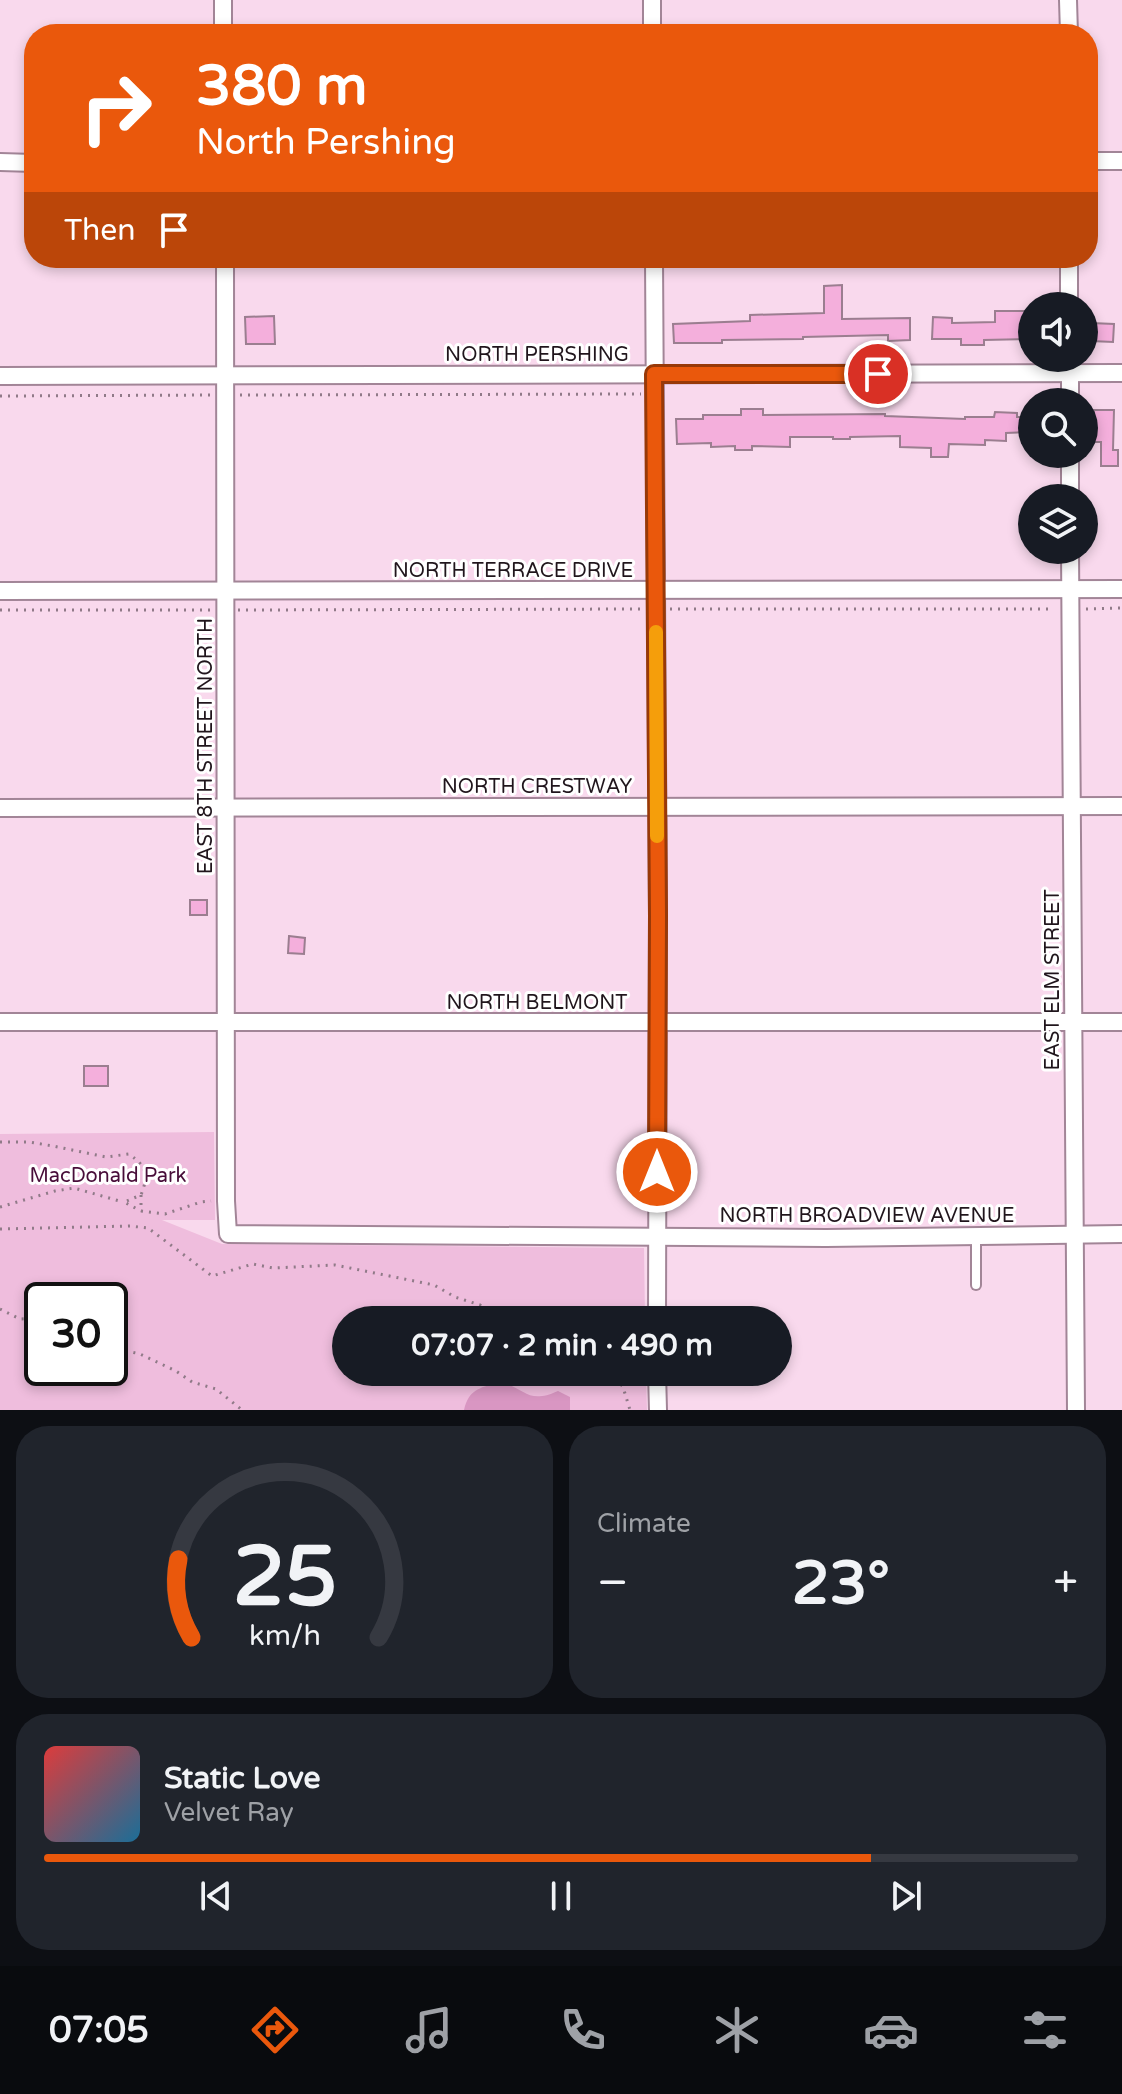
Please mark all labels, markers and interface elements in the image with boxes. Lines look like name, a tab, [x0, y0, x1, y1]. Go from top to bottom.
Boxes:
text: 380 m	[196, 53, 367, 120]
icon: right	[64, 56, 168, 160]
text: North Pershing	[196, 121, 456, 164]
icon: arrive	[152, 208, 196, 252]
text: Then	[64, 212, 136, 249]
map controls	[1018, 292, 1098, 564]
button: sound	[1018, 292, 1098, 372]
pin	[844, 340, 912, 408]
street label: NORTH PERSHING	[445, 343, 629, 367]
icon: arrive	[856, 352, 900, 396]
button: search	[1018, 388, 1098, 468]
button: layers	[1018, 484, 1098, 564]
street label: NORTH TERRACE DRIVE	[393, 559, 633, 583]
street label: EAST 8TH STREET NORTH	[194, 618, 218, 874]
street label: NORTH CRESTWAY	[442, 775, 632, 799]
street label: EAST ELM STREET	[1041, 889, 1065, 1071]
street label: NORTH BELMONT	[447, 991, 627, 1015]
position arrow	[615, 1130, 699, 1214]
park label: MacDonald Park	[30, 1164, 187, 1188]
street label: NORTH BROADVIEW AVENUE	[719, 1204, 1015, 1228]
speed limit sign: 30	[24, 1282, 128, 1386]
text: 07:07 · 2 min · 490 m	[411, 1327, 713, 1364]
text: Climate	[597, 1508, 691, 1539]
text: 25	[232, 1528, 337, 1628]
text: 23°	[792, 1548, 890, 1620]
text: −	[597, 1557, 628, 1610]
text: +	[1053, 1557, 1078, 1610]
text: km/h	[249, 1619, 320, 1653]
text: Static Love	[164, 1760, 320, 1797]
text: Velvet Ray	[164, 1797, 294, 1828]
icon: previous	[194, 1874, 238, 1918]
icon: pause	[539, 1874, 583, 1918]
icon: next	[884, 1874, 928, 1918]
icon: directions	[247, 2002, 303, 2058]
icon: music	[401, 2002, 457, 2058]
icon: phone	[555, 2002, 611, 2058]
icon: climate	[709, 2002, 765, 2058]
icon: car	[863, 2002, 919, 2058]
icon: filters	[1017, 2002, 1073, 2058]
text: 07:05	[49, 2009, 149, 2052]

